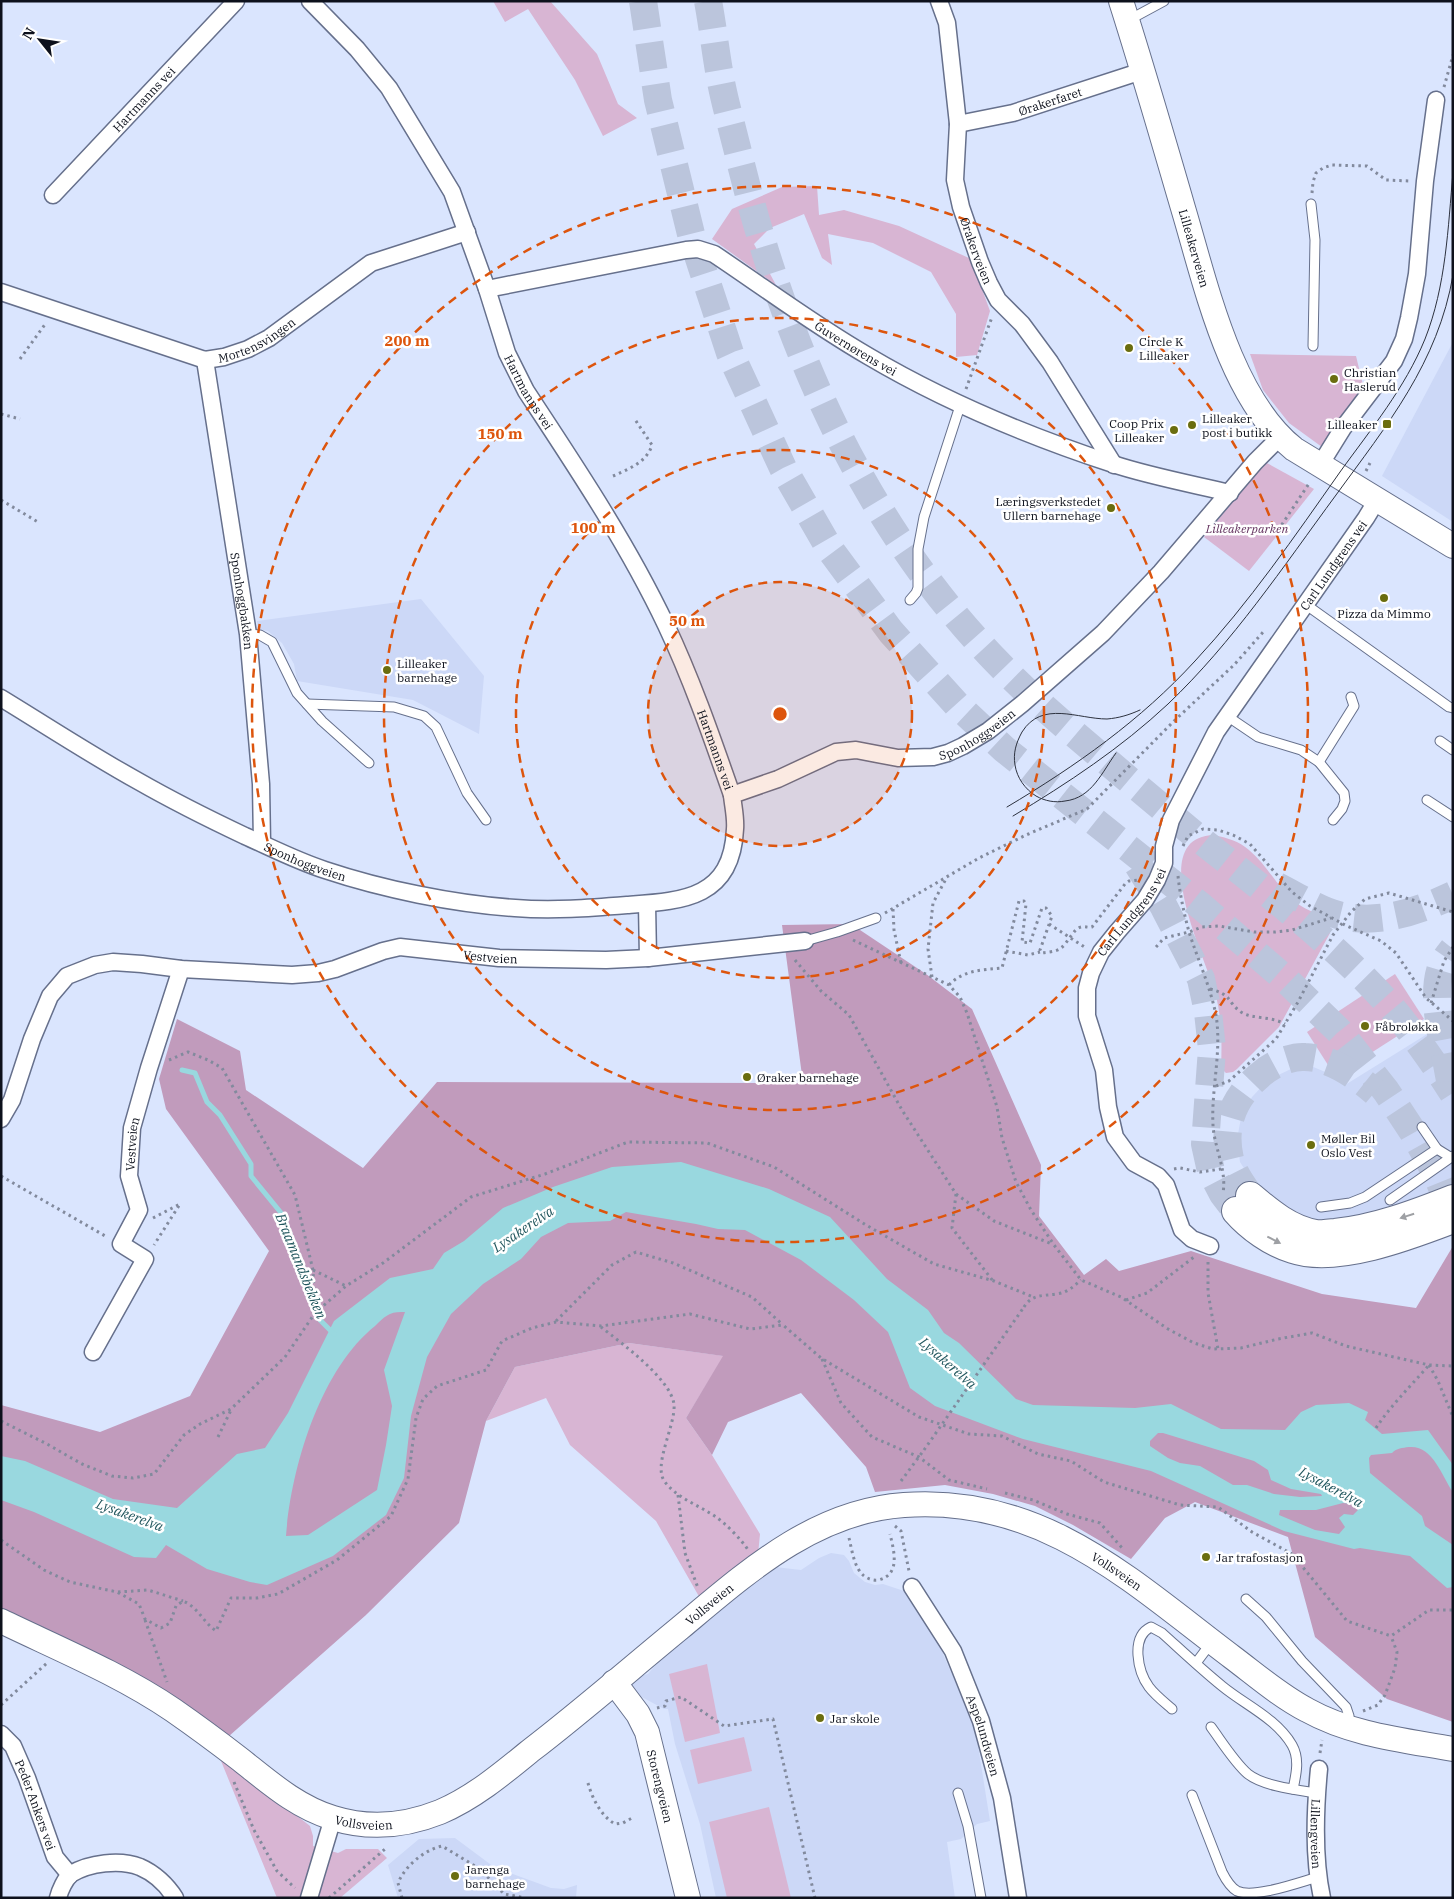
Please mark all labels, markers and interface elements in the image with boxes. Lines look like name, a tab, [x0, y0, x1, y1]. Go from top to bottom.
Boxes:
north arrow	[15, 15, 65, 65]
text: N	[18, 24, 39, 43]
street label: Hartmanns vei	[109, 63, 178, 135]
street label: Ørakerfaret	[1016, 84, 1084, 118]
street label: Lilleakerveien	[1176, 207, 1213, 289]
street label: Ørakerveien	[958, 215, 996, 286]
street label: Mortensvingen	[217, 314, 298, 365]
street label: Guvernørens vei	[812, 318, 900, 379]
text: 200 m	[384, 331, 430, 350]
place label: Circle K Lilleaker	[1139, 334, 1189, 363]
marker: Circle K Lilleaker	[1123, 342, 1135, 354]
street label: Hartmanns vei	[501, 352, 557, 432]
place label: Christian Haslerud	[1344, 365, 1397, 394]
marker: Christian Haslerud	[1328, 373, 1340, 385]
place label: Lilleaker post i butikk	[1202, 411, 1272, 440]
place label: Coop Prix Lilleaker	[1109, 416, 1165, 445]
place label: Lilleaker	[1327, 417, 1378, 432]
marker: Lilleaker	[1381, 418, 1393, 430]
marker: Lilleaker post i butikk	[1186, 419, 1198, 431]
text: 150 m	[477, 424, 523, 443]
marker: Coop Prix Lilleaker	[1168, 424, 1180, 436]
place label: Læringsverkstedet Ullern barnehage	[995, 494, 1101, 523]
marker: Læringsverkstedet Ullern barnehage	[1105, 502, 1117, 514]
street label: Carl Lundgrens vei	[1296, 517, 1370, 613]
text: 100 m	[570, 518, 616, 537]
park label: Lilleakerparken	[1205, 521, 1288, 536]
street label: Sponhoggbakken	[228, 551, 257, 651]
marker: Pizza da Mimmo	[1378, 592, 1390, 604]
place label: Pizza da Mimmo	[1337, 606, 1431, 621]
text: 50 m	[669, 611, 705, 630]
place label: Lilleaker barnehage	[397, 656, 457, 685]
marker: Lilleaker barnehage	[381, 664, 393, 676]
centre of rings	[771, 705, 789, 723]
street label: Sponhoggveien	[937, 705, 1018, 763]
street label: Hartmanns vei	[695, 707, 737, 792]
street label: Sponhoggveien	[262, 838, 348, 884]
street label: Carl Lundgrens vei	[1093, 866, 1169, 959]
street label: Vestveien	[462, 947, 518, 966]
place label: Fåbroløkka	[1375, 1019, 1439, 1034]
marker: Fåbroløkka	[1359, 1020, 1371, 1032]
place label: Øraker barnehage	[757, 1070, 859, 1085]
marker: Øraker barnehage	[741, 1071, 753, 1083]
street label: Vestveien	[122, 1115, 142, 1171]
place label: Møller Bil Oslo Vest	[1321, 1131, 1376, 1160]
marker: Møller Bil Oslo Vest	[1305, 1139, 1317, 1151]
water label: Lysakerelva	[488, 1202, 557, 1257]
water label: Braamandsbekken	[271, 1210, 330, 1321]
one-way arrow	[1399, 1212, 1414, 1220]
one-way arrow	[1267, 1236, 1282, 1244]
water label: Lysakerelva	[915, 1333, 981, 1393]
water label: Lysakerelva	[1295, 1462, 1367, 1512]
water label: Lysakerelva	[93, 1494, 166, 1536]
street label: Vollsveien	[1089, 1549, 1145, 1593]
place label: Jar trafostasjon	[1216, 1550, 1304, 1565]
marker: Jar trafostasjon	[1200, 1551, 1212, 1563]
street label: Vollsveien	[682, 1579, 736, 1628]
street label: Aspelundveien	[964, 1692, 1003, 1778]
place label: Jar skole	[830, 1711, 880, 1726]
marker: Jar skole	[814, 1712, 826, 1724]
street label: Storengveien	[644, 1748, 677, 1825]
street label: Peder Ankers vei	[12, 1757, 59, 1852]
street label: Lillengveien	[1308, 1799, 1325, 1870]
street label: Vollsveien	[333, 1812, 393, 1832]
place label: Jarenga barnehage	[465, 1862, 525, 1891]
marker: Jarenga barnehage	[449, 1870, 461, 1882]

